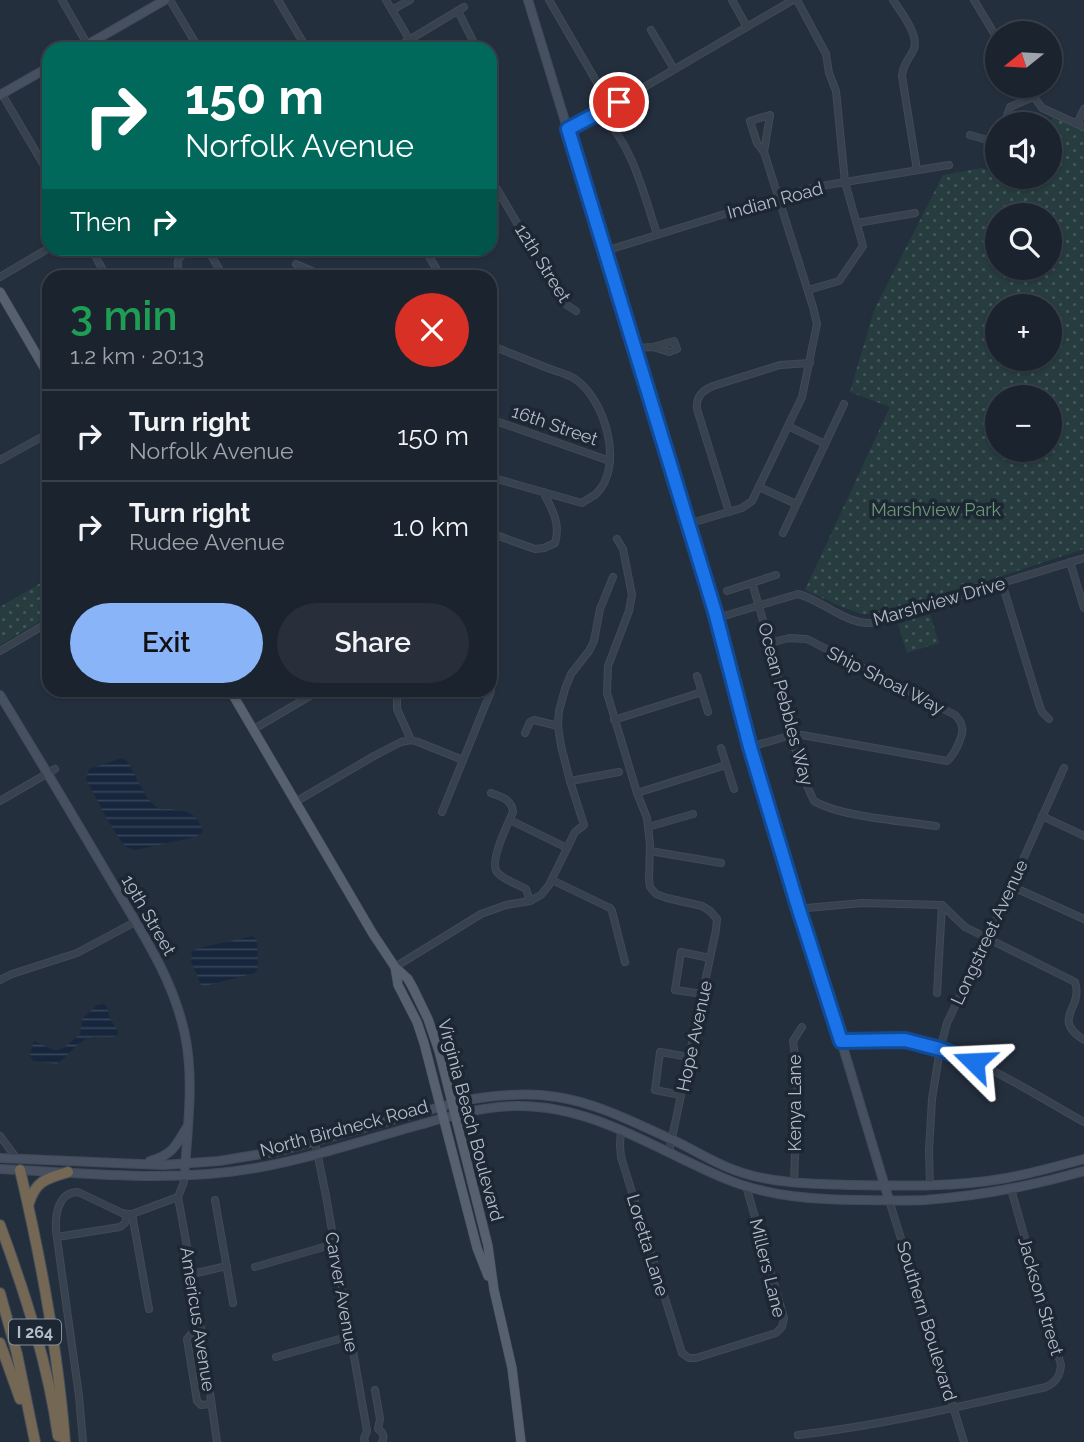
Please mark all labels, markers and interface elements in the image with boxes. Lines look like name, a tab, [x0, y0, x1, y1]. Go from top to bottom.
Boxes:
north arrow	[985, 21, 1062, 98]
map controls	[985, 21, 1062, 462]
text: 150 m	[185, 68, 324, 125]
icon: right	[70, 70, 161, 161]
pin	[589, 72, 649, 132]
icon: arrive	[600, 83, 638, 121]
button: sound	[985, 112, 1062, 189]
text: Norfolk Avenue	[185, 127, 414, 164]
street label: Indian Road	[725, 177, 825, 223]
icon: right	[145, 203, 183, 241]
button: search	[985, 203, 1062, 280]
text: Then	[70, 207, 131, 237]
street label: 12th Street	[511, 220, 575, 306]
text: 3 min	[70, 291, 178, 340]
button: close	[395, 293, 469, 367]
button: +	[985, 294, 1062, 371]
text: 1.2 km · 20:13	[70, 342, 204, 369]
button: −	[985, 385, 1062, 462]
street label: 16th Street	[509, 400, 601, 450]
text: Turn right	[129, 407, 250, 437]
icon: right	[70, 417, 108, 455]
text: 150 m	[397, 421, 469, 451]
text: Norfolk Avenue	[129, 437, 294, 464]
text: Turn right	[129, 498, 250, 528]
park label: Marshview Park	[871, 499, 1002, 520]
icon: right	[70, 508, 108, 546]
text: 1.0 km	[393, 512, 469, 542]
text: Rudee Avenue	[129, 528, 285, 555]
street label: Marshview Drive	[871, 572, 1008, 630]
button: Exit	[70, 603, 263, 683]
button: Share	[277, 603, 469, 683]
street label: Ocean Pebbles Way	[754, 620, 818, 788]
street label: Ship Shoal Way	[824, 641, 948, 719]
street label: Longstreet Avenue	[946, 856, 1032, 1008]
street label: 19th Street	[118, 871, 180, 959]
street label: Hope Avenue	[672, 978, 716, 1093]
street label: Virginia Beach Boulevard	[434, 1017, 508, 1223]
position arrow	[937, 1025, 1011, 1099]
street label: Kenya Lane	[784, 1054, 805, 1152]
street label: North Birdneck Road	[258, 1095, 430, 1161]
street label: Loretta Lane	[623, 1192, 674, 1299]
street label: Millers Lane	[746, 1216, 791, 1320]
street label: Carver Avenue	[321, 1230, 363, 1354]
street label: Jackson Street	[1014, 1234, 1068, 1358]
street label: Southern Boulevard	[893, 1239, 961, 1403]
street label: Americus Avenue	[176, 1245, 220, 1393]
road number: I 264	[9, 1320, 61, 1344]

